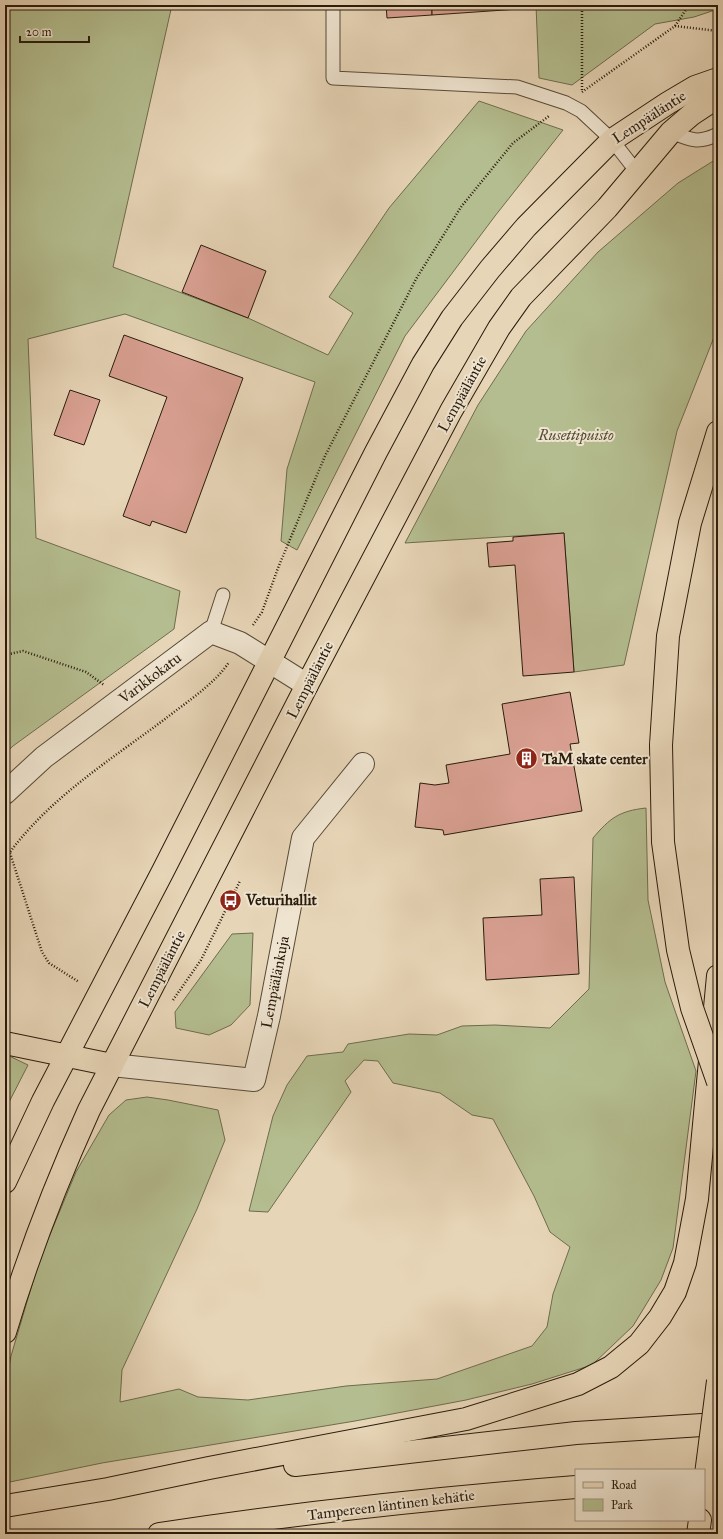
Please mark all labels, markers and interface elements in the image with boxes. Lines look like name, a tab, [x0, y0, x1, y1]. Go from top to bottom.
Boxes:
scale bar	[20, 18, 89, 44]
text: 20 m	[26, 25, 52, 39]
street label: Lempääläntie	[609, 87, 689, 147]
street label: Lempääläntie	[434, 353, 490, 435]
park label: Rusettipuisto	[537, 426, 614, 445]
street label: Lempääläntie	[283, 638, 337, 722]
street label: Varikkokatu	[115, 649, 185, 708]
building icon: TaM skate center	[513, 746, 539, 772]
place label: TaM skate center	[541, 750, 648, 768]
bus stop icon: Veturihallit	[218, 887, 244, 913]
place label: Veturihallit	[245, 891, 318, 909]
street label: Lempääläntie	[135, 927, 189, 1011]
street label: Lempäälänkuja	[257, 934, 293, 1030]
legend	[575, 1469, 705, 1521]
text: Road	[611, 1478, 637, 1492]
street label: Tampereen läntinen kehätie	[306, 1486, 476, 1524]
text: Park	[611, 1498, 633, 1512]

